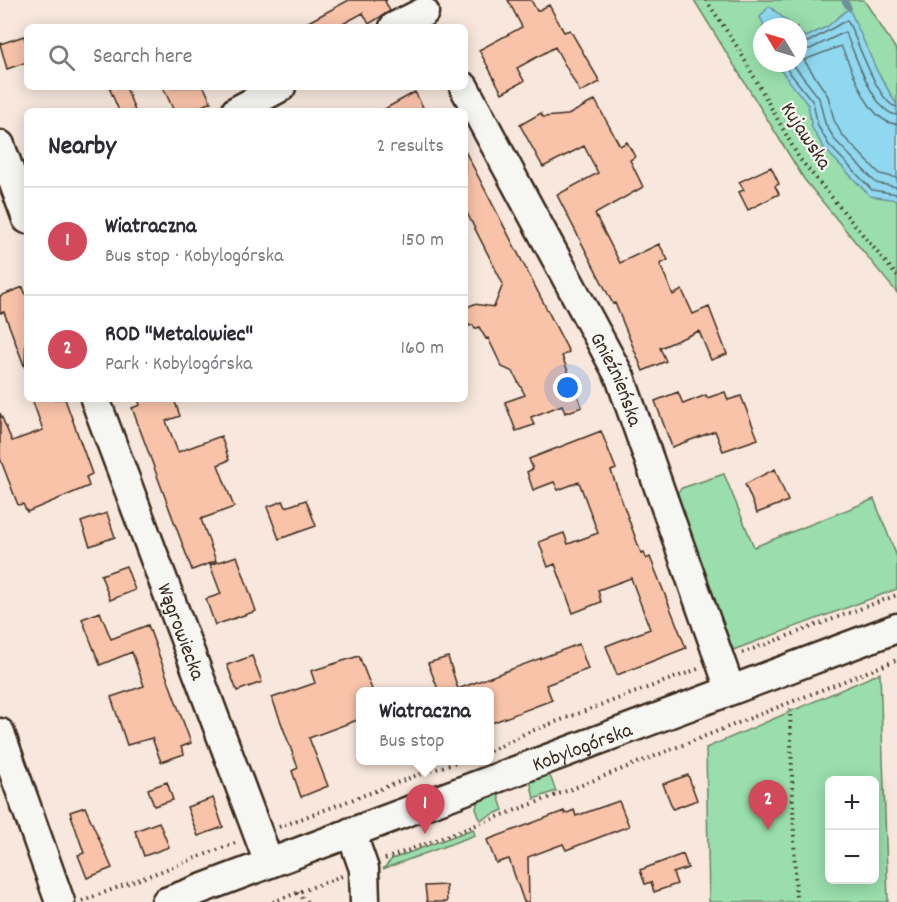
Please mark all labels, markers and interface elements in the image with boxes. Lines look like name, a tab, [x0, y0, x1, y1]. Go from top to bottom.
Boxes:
north arrow	[753, 18, 807, 72]
search box	[24, 24, 468, 90]
icon: search	[45, 41, 78, 74]
text: Search here	[93, 42, 192, 73]
street label: Kujawska	[771, 97, 838, 177]
text: Nearby	[48, 129, 116, 166]
text: 2 results	[377, 133, 444, 161]
text: Wiatraczna	[105, 212, 196, 243]
text: 1	[65, 227, 70, 255]
text: 150 m	[401, 227, 444, 255]
text: Bus stop · Kobylogórska	[105, 243, 283, 271]
text: ROD "Metalowiec"	[105, 320, 253, 351]
street label: Gnieźnieńska	[581, 328, 649, 432]
text: 2	[63, 335, 72, 363]
text: 160 m	[401, 335, 444, 363]
text: Park · Kobylogórska	[105, 351, 252, 379]
your location	[553, 373, 582, 402]
street label: Wągrowiecka	[147, 580, 211, 686]
popup	[356, 687, 494, 765]
text: Wiatraczna	[379, 697, 471, 728]
street label: Kobylogórska	[529, 716, 638, 781]
text: Bus stop	[379, 728, 444, 756]
map controls	[825, 776, 879, 884]
button: +	[825, 776, 879, 830]
pin: 2	[748, 780, 788, 830]
pin: 1	[406, 784, 444, 834]
button: −	[825, 830, 879, 884]

